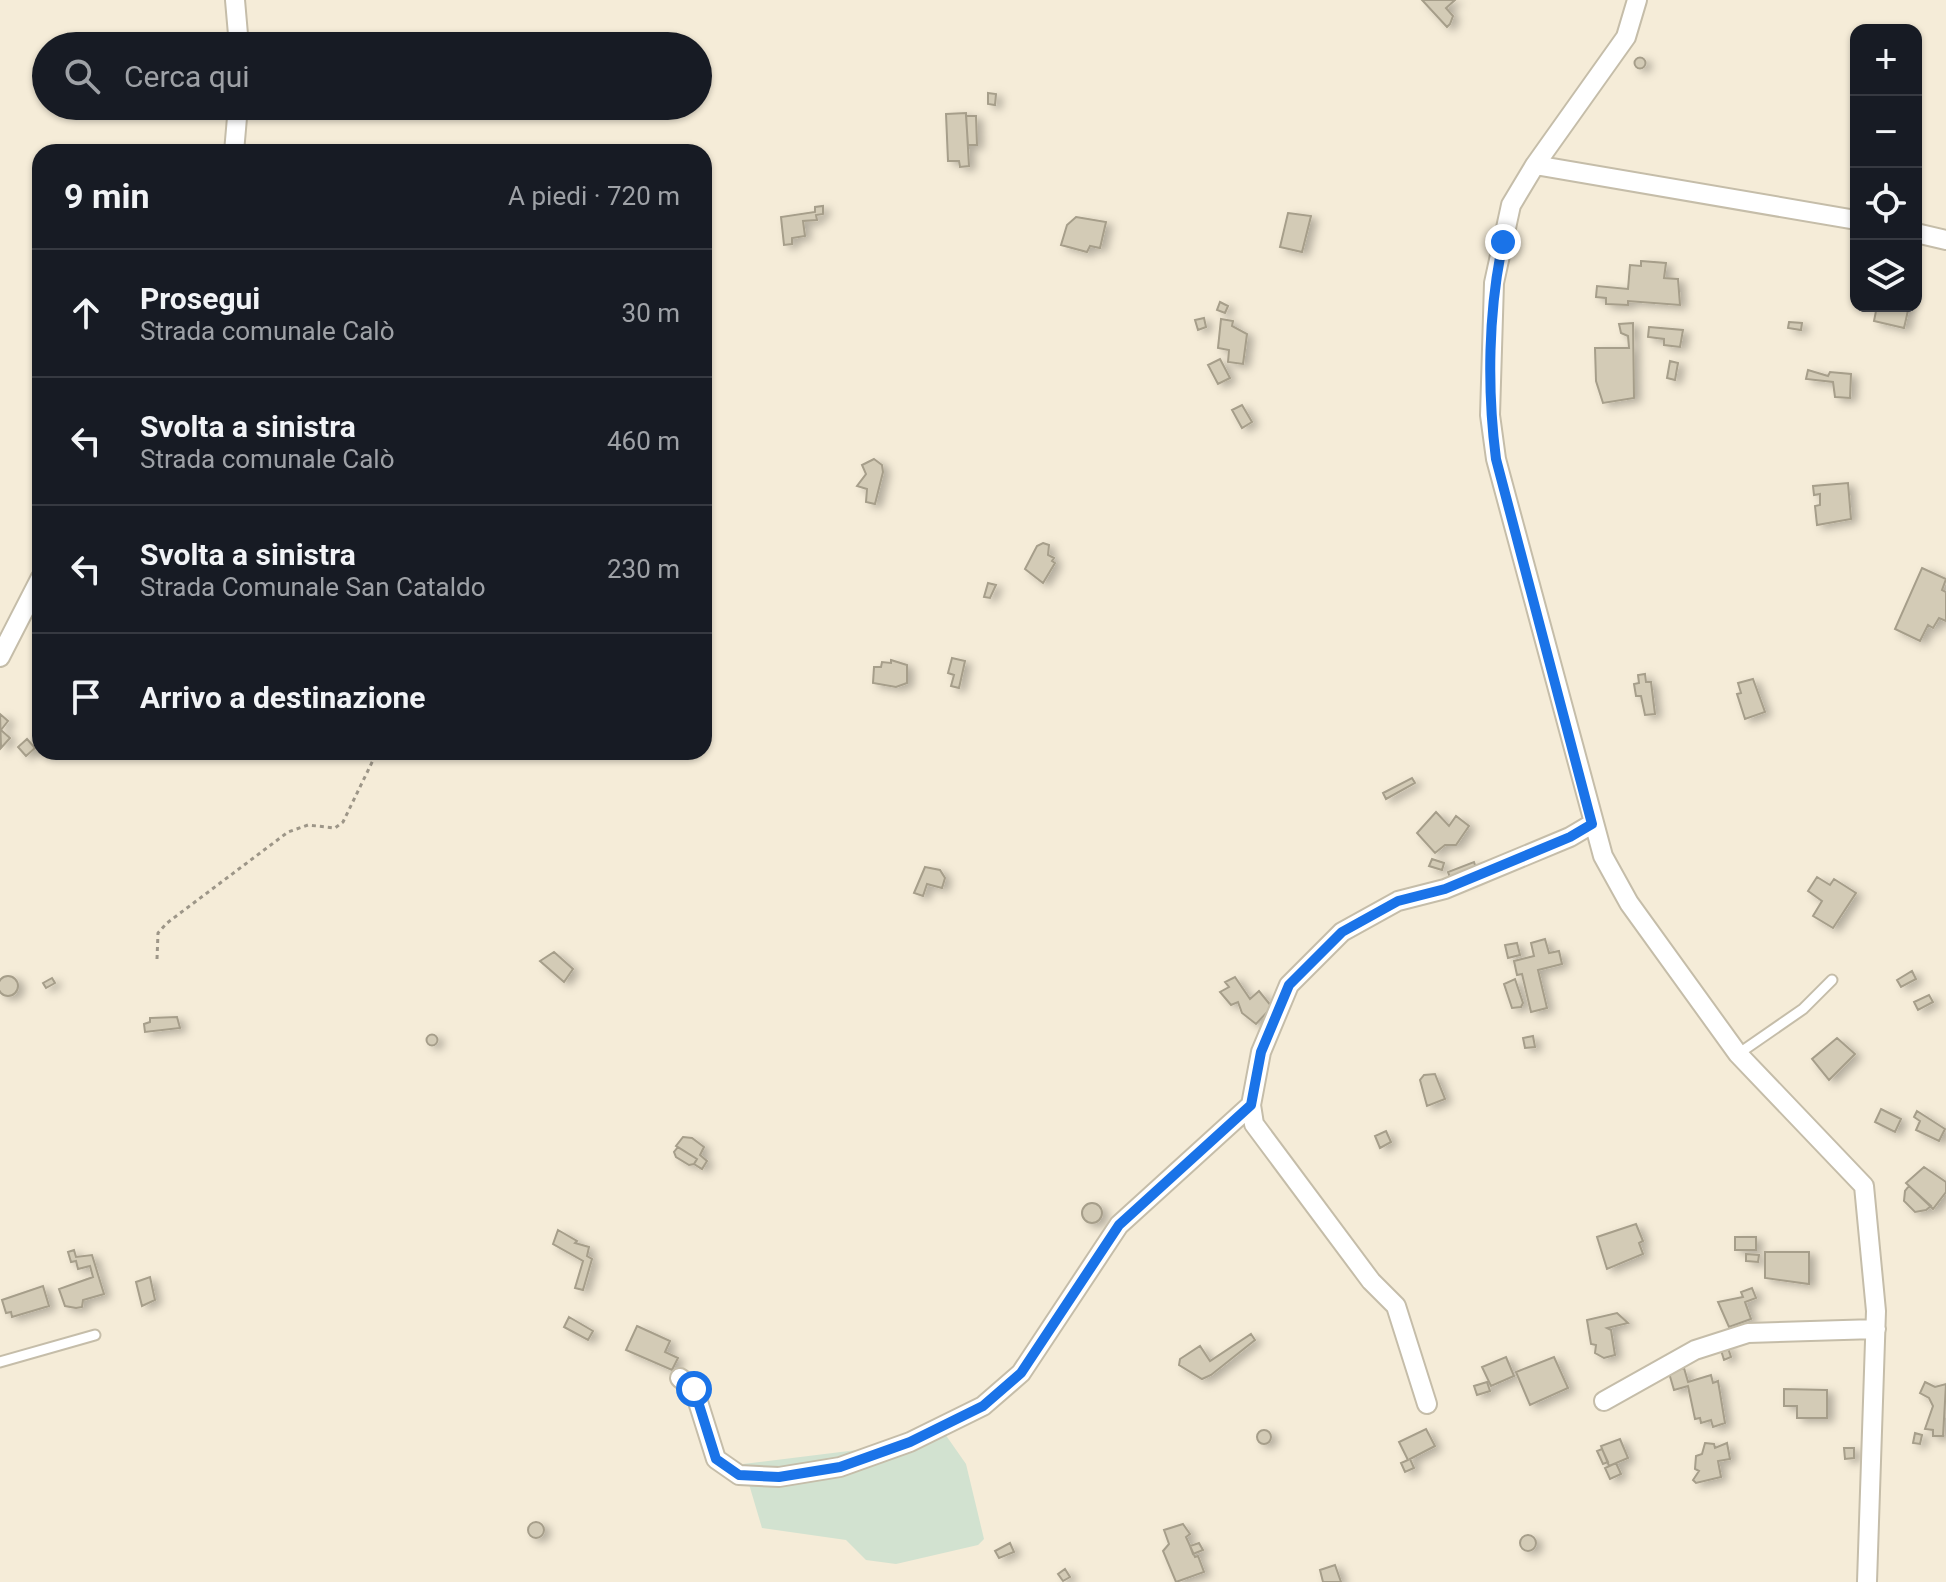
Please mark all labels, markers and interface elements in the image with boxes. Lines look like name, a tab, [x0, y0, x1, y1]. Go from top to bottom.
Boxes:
map controls	[1850, 24, 1922, 312]
button: +	[1850, 24, 1922, 96]
search box	[32, 32, 712, 120]
icon: search	[60, 54, 104, 98]
text: Cerca qui	[124, 59, 250, 94]
button: −	[1850, 96, 1922, 168]
button: locate	[1850, 168, 1922, 240]
text: 9 min	[64, 176, 149, 216]
text: A piedi · 720 m	[508, 181, 680, 211]
route end	[1485, 224, 1521, 260]
button: layers	[1850, 240, 1922, 312]
text: Prosegui	[140, 281, 260, 316]
icon: ahead	[64, 291, 108, 335]
text: 30 m	[622, 298, 680, 328]
text: Strada comunale Calò	[140, 316, 395, 346]
text: Svolta a sinistra	[140, 409, 356, 444]
icon: left	[64, 419, 108, 463]
text: 460 m	[607, 426, 680, 456]
text: Strada comunale Calò	[140, 444, 395, 474]
text: Svolta a sinistra	[140, 537, 356, 572]
icon: left	[64, 547, 108, 591]
text: 230 m	[607, 554, 680, 584]
text: Strada Comunale San Cataldo	[140, 572, 486, 602]
icon: arrive	[64, 675, 108, 719]
text: Arrivo a destinazione	[140, 680, 426, 715]
route start	[676, 1371, 712, 1407]

